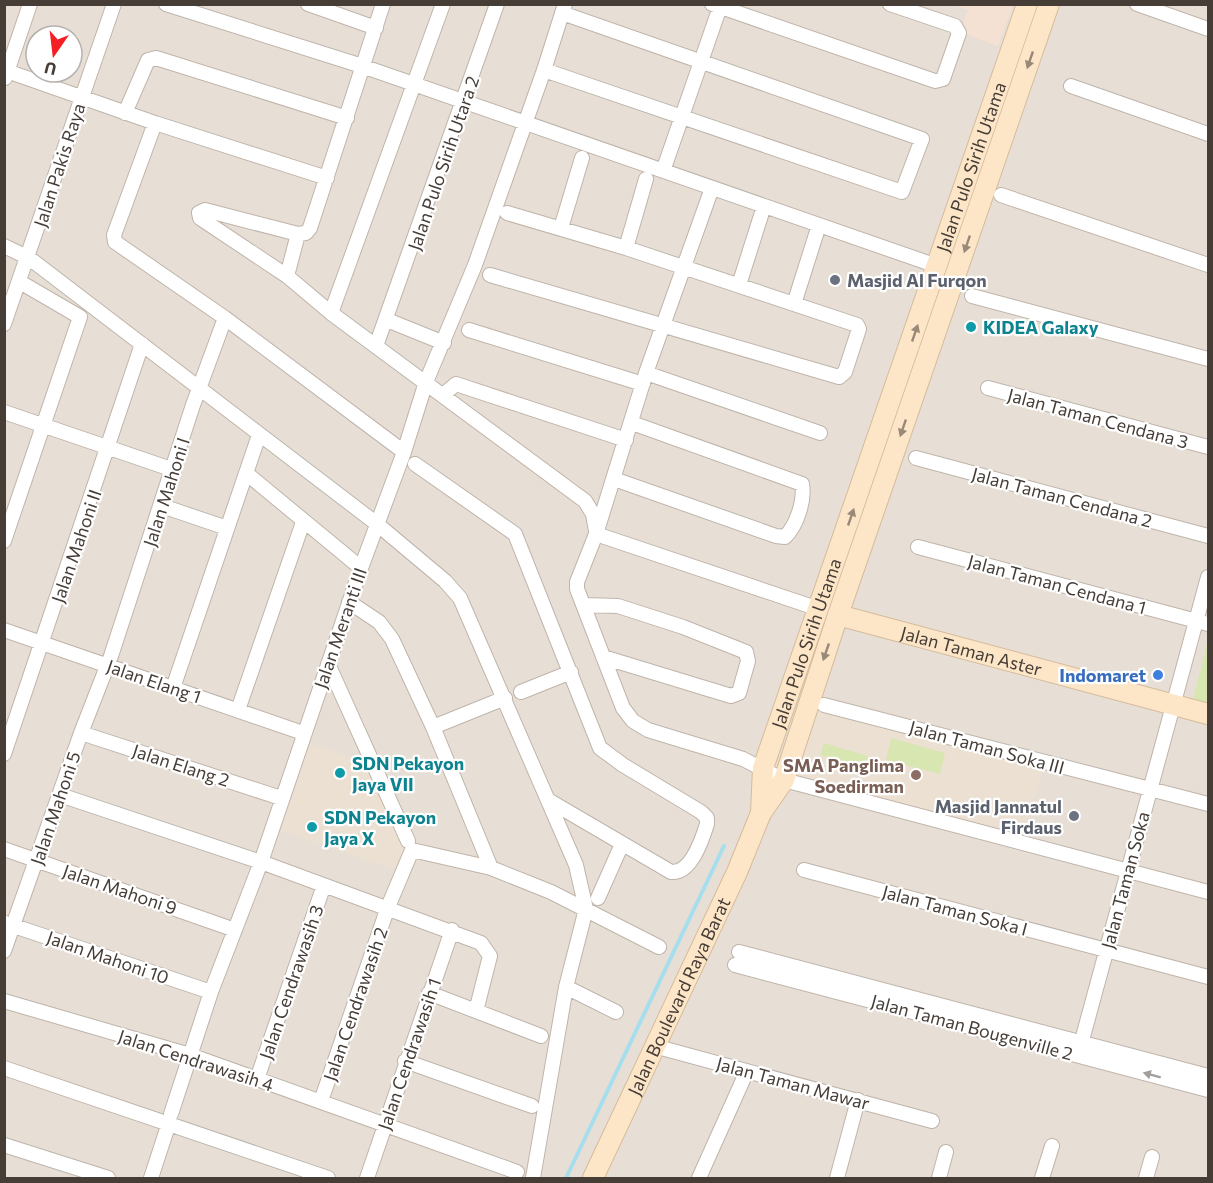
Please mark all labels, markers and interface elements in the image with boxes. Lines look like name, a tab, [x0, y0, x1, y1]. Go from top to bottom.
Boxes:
north arrow	[24, 24, 84, 84]
one-way arrow	[1025, 51, 1035, 69]
text: U	[42, 58, 58, 80]
street label: Jalan Pulo Sirih Utara 2	[403, 73, 483, 253]
street label: Jalan Pulo Sirih Utama	[931, 79, 1010, 255]
street label: Jalan Pakis Raya	[29, 100, 89, 230]
one-way arrow	[961, 235, 971, 253]
place label: Masjid Al Furqon	[847, 269, 987, 291]
marker: Masjid Al Furqon	[828, 273, 842, 287]
place label: KIDEA Galaxy	[983, 316, 1099, 338]
marker: KIDEA Galaxy	[964, 320, 978, 334]
one-way arrow	[910, 324, 920, 342]
street label: Jalan Taman Cendana 3	[1005, 383, 1191, 453]
one-way arrow	[898, 420, 907, 438]
street label: Jalan Mahoni I	[138, 435, 194, 549]
street label: Jalan Taman Cendana 2	[969, 462, 1155, 532]
street label: Jalan Mahoni II	[46, 486, 106, 606]
one-way arrow	[846, 508, 856, 526]
street label: Jalan Taman Cendana 1	[966, 550, 1148, 618]
street label: Jalan Pulo Sirih Utama	[767, 555, 846, 731]
street label: Jalan Meranti III	[309, 565, 371, 691]
street label: Jalan Taman Aster	[898, 621, 1044, 680]
one-way arrow	[820, 644, 830, 662]
street label: Jalan Elang 1	[104, 655, 204, 707]
place label: Indomaret	[1059, 664, 1146, 686]
marker: Indomaret	[1151, 668, 1165, 682]
street label: Jalan Taman Soka III	[907, 716, 1067, 778]
street label: Jalan Elang 2	[130, 739, 232, 791]
street label: Jalan Mahoni 5	[25, 748, 85, 868]
place label: SDN Pekayon Jaya VII	[352, 752, 464, 795]
place label: SMA Panglima Soedirman	[783, 754, 904, 797]
marker: SDN Pekayon Jaya VII	[333, 766, 347, 780]
marker: SMA Panglima Soedirman	[909, 768, 923, 782]
place label: Masjid Jannatul Firdaus	[935, 795, 1062, 838]
place label: SDN Pekayon Jaya X	[324, 806, 436, 849]
marker: Masjid Jannatul Firdaus	[1067, 809, 1081, 823]
street label: Jalan Taman Soka	[1096, 809, 1154, 951]
marker: SDN Pekayon Jaya X	[305, 820, 319, 834]
street label: Jalan Mahoni 9	[60, 859, 180, 919]
street label: Jalan Taman Soka I	[880, 880, 1030, 940]
street label: Jalan Boulevard Raya Barat	[623, 894, 735, 1099]
street label: Jalan Cendrawasih 3	[254, 902, 328, 1062]
street label: Jalan Cendrawasih 2	[318, 924, 392, 1084]
street label: Jalan Mahoni 10	[44, 926, 172, 988]
street label: Jalan Cendrawasih 1	[373, 975, 445, 1133]
street label: Jalan Taman Bougenville 2	[869, 989, 1075, 1065]
street label: Jalan Cendrawasih 4	[115, 1024, 277, 1096]
street label: Jalan Taman Mawar	[714, 1052, 872, 1114]
one-way arrow	[1143, 1070, 1161, 1079]

